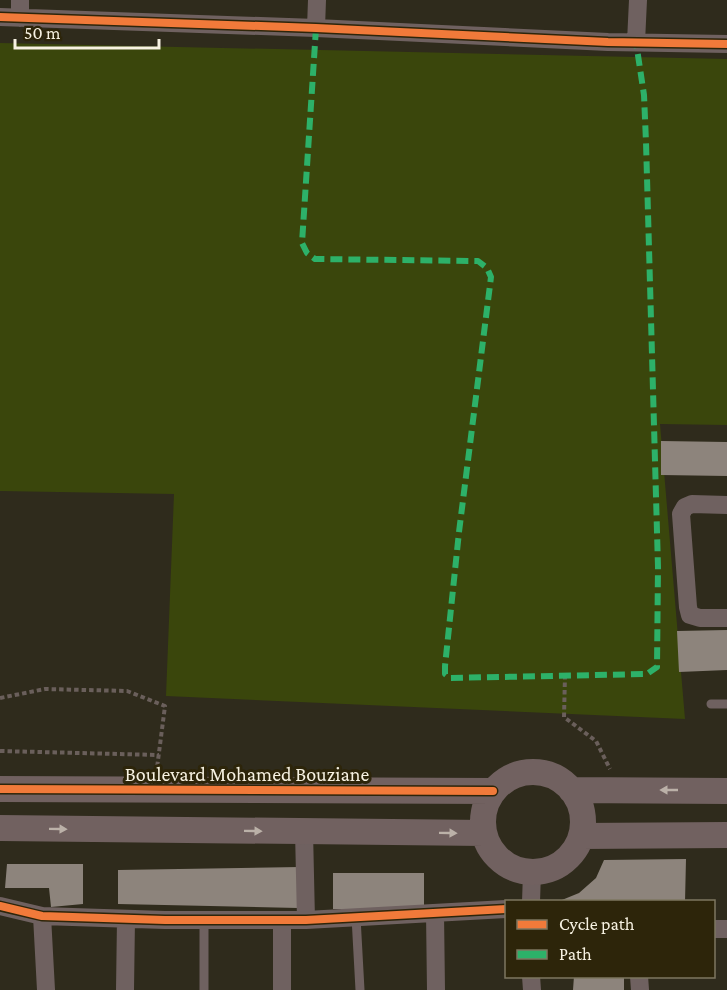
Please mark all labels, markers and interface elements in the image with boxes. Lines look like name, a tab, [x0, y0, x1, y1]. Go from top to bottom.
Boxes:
scale bar	[15, 12, 159, 50]
text: 50 m	[24, 23, 61, 43]
street label: Boulevard Mohamed Bouziane	[125, 763, 369, 785]
one-way arrow	[659, 785, 678, 795]
one-way arrow	[49, 824, 68, 833]
one-way arrow	[244, 826, 263, 835]
one-way arrow	[439, 828, 458, 838]
legend	[505, 900, 715, 978]
text: Cycle path	[559, 914, 635, 934]
text: Path	[559, 944, 592, 964]

